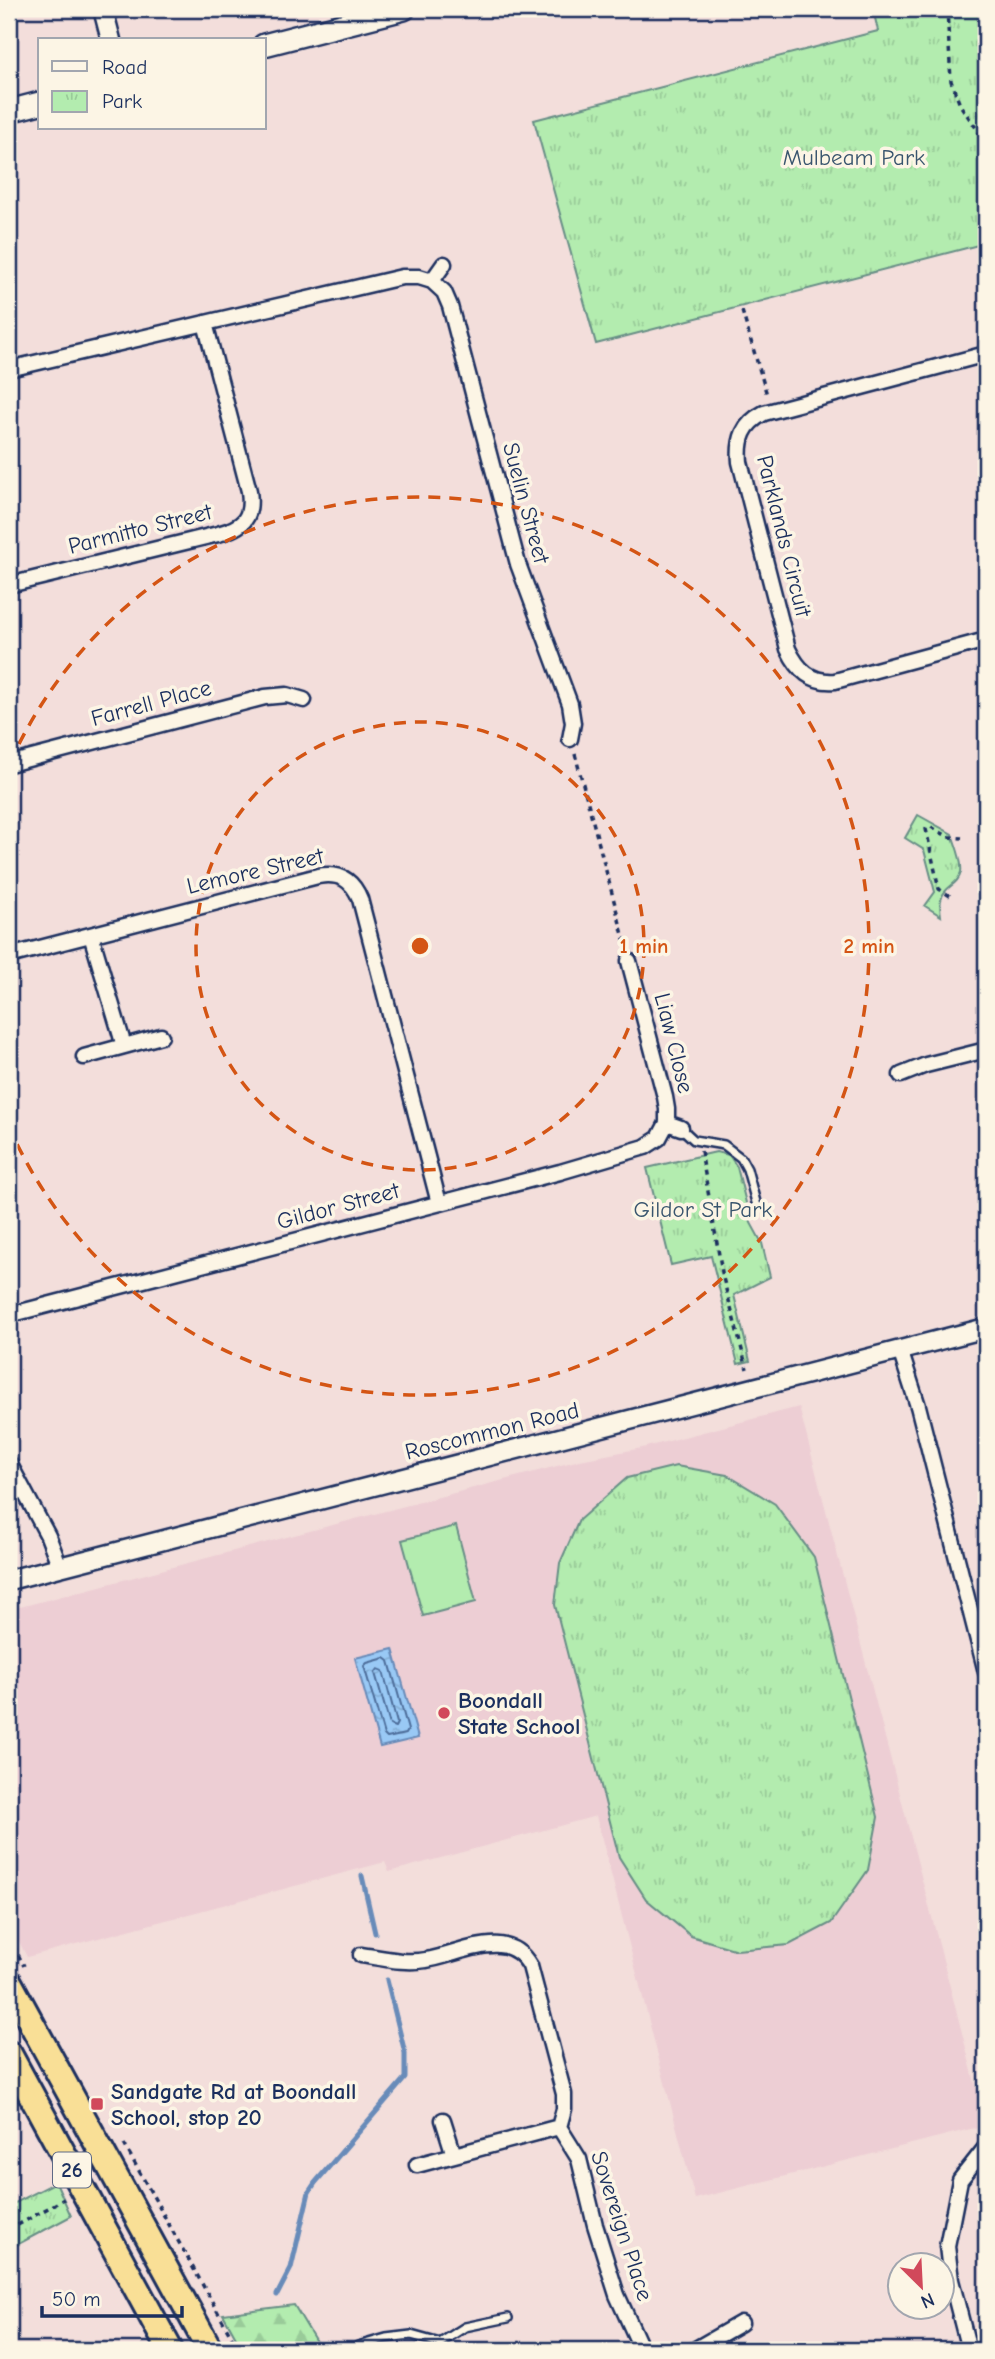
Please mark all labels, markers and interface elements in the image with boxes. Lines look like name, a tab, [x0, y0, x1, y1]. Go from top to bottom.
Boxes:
legend	[38, 38, 266, 130]
text: Road	[102, 55, 147, 79]
text: Park	[102, 89, 142, 113]
park label: Mulbeam Park	[783, 144, 925, 171]
street label: Suelin Street	[497, 440, 555, 568]
street label: Parklands Circuit	[751, 452, 817, 621]
street label: Parmitto Street	[65, 498, 216, 560]
street label: Farrell Place	[88, 674, 214, 732]
street label: Lemore Street	[184, 842, 327, 900]
centre of rings	[408, 934, 432, 958]
text: 1 min	[620, 934, 668, 958]
text: 2 min	[843, 934, 895, 958]
street label: Liaw Close	[649, 990, 699, 1096]
street label: Gildor Street	[274, 1176, 403, 1235]
park label: Gildor St Park	[634, 1196, 772, 1223]
street label: Roscommon Road	[402, 1396, 582, 1466]
place label: Boondall State School	[458, 1687, 580, 1740]
marker: Boondall State School	[436, 1705, 452, 1721]
place label: Sandgate Rd at Boondall School, stop 20	[111, 2078, 356, 2131]
marker: Sandgate Rd at Boondall School, stop 20	[89, 2096, 105, 2112]
street label: Sovereign Place	[585, 2148, 659, 2304]
road number: 26	[53, 2152, 91, 2188]
north arrow	[886, 2250, 956, 2320]
scale bar	[42, 2275, 182, 2319]
text: 50 m	[52, 2287, 101, 2311]
text: N	[917, 2288, 938, 2313]

